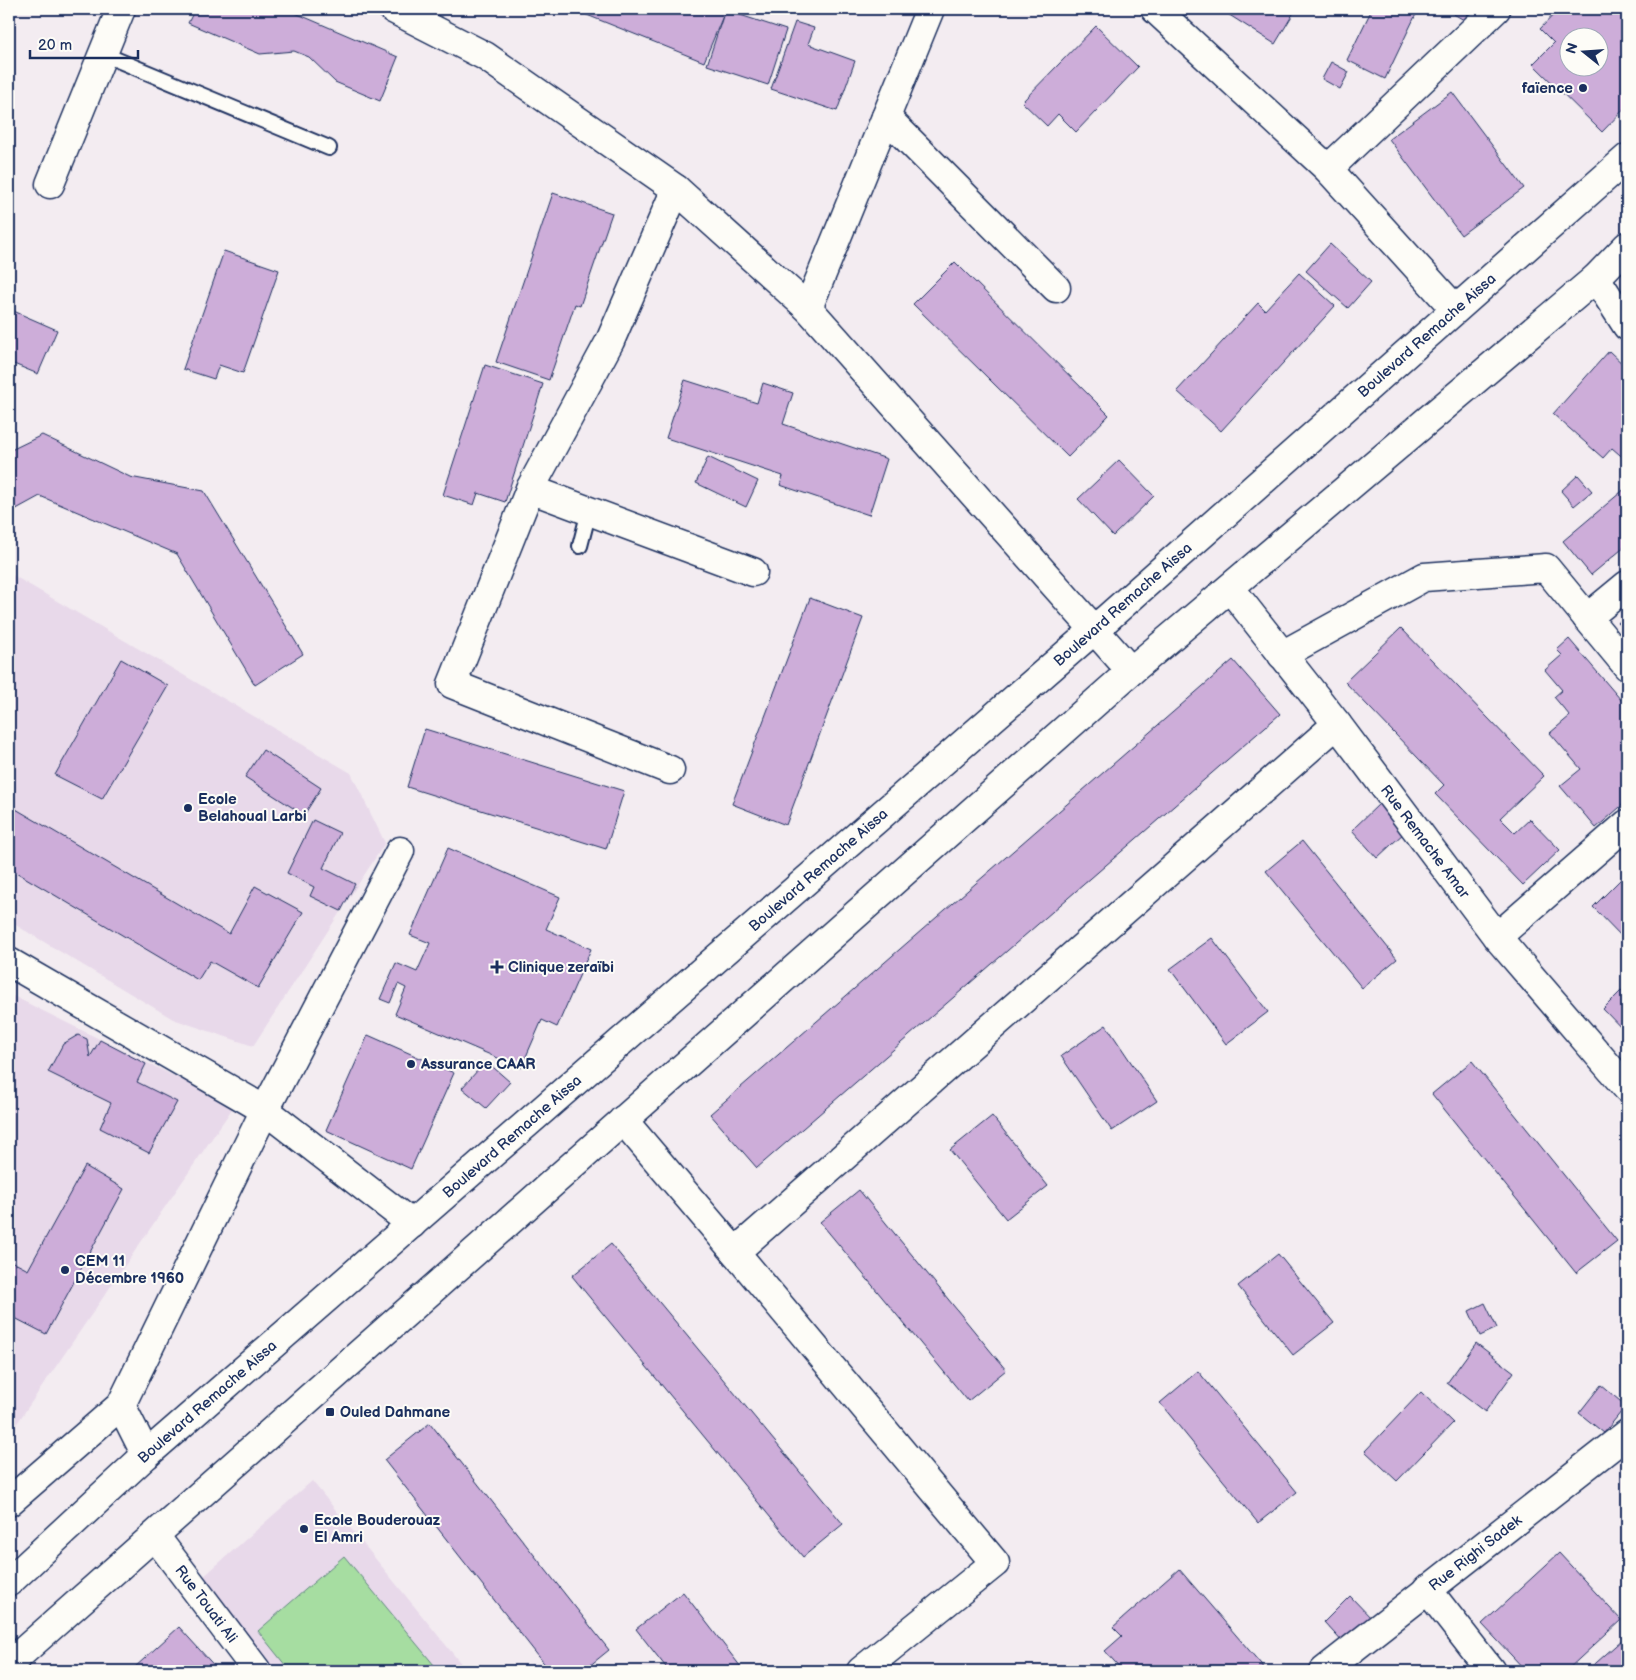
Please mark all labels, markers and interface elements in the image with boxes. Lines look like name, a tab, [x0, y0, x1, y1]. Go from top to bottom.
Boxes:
scale bar	[30, 28, 138, 60]
north arrow	[1558, 28, 1608, 78]
text: 20 m	[38, 36, 72, 55]
text: N	[1562, 41, 1582, 56]
place label: faïence	[1522, 79, 1573, 98]
marker: faïence	[1577, 82, 1589, 94]
street label: Boulevard Remache Aissa	[1354, 269, 1500, 402]
street label: Boulevard Remache Aissa	[1050, 538, 1196, 670]
street label: Rue Remache Amar	[1376, 781, 1474, 903]
place label: Ecole Belahoual Larbi	[198, 790, 307, 826]
marker: Ecole Belahoual Larbi	[182, 802, 194, 814]
street label: Boulevard Remache Aissa	[745, 804, 892, 936]
place label: Clinique zeraïbi	[508, 958, 614, 977]
marker: Clinique zeraïbi	[490, 960, 504, 974]
place label: Assurance CAAR	[420, 1055, 536, 1074]
marker: Assurance CAAR	[405, 1058, 417, 1070]
street label: Boulevard Remache Aissa	[439, 1071, 585, 1202]
place label: CEM 11 Décembre 1960	[75, 1252, 184, 1288]
marker: CEM 11 Décembre 1960	[59, 1264, 71, 1276]
street label: Boulevard Remache Aissa	[134, 1336, 281, 1467]
place label: Ouled Dahmane	[340, 1403, 451, 1422]
marker: Ouled Dahmane	[324, 1406, 336, 1418]
street label: Rue Righi Sadek	[1425, 1510, 1526, 1595]
place label: Ecole Bouderouaz El Amri	[314, 1511, 441, 1547]
marker: Ecole Bouderouaz El Amri	[298, 1523, 310, 1535]
street label: Rue Touati Ali	[171, 1561, 242, 1646]

